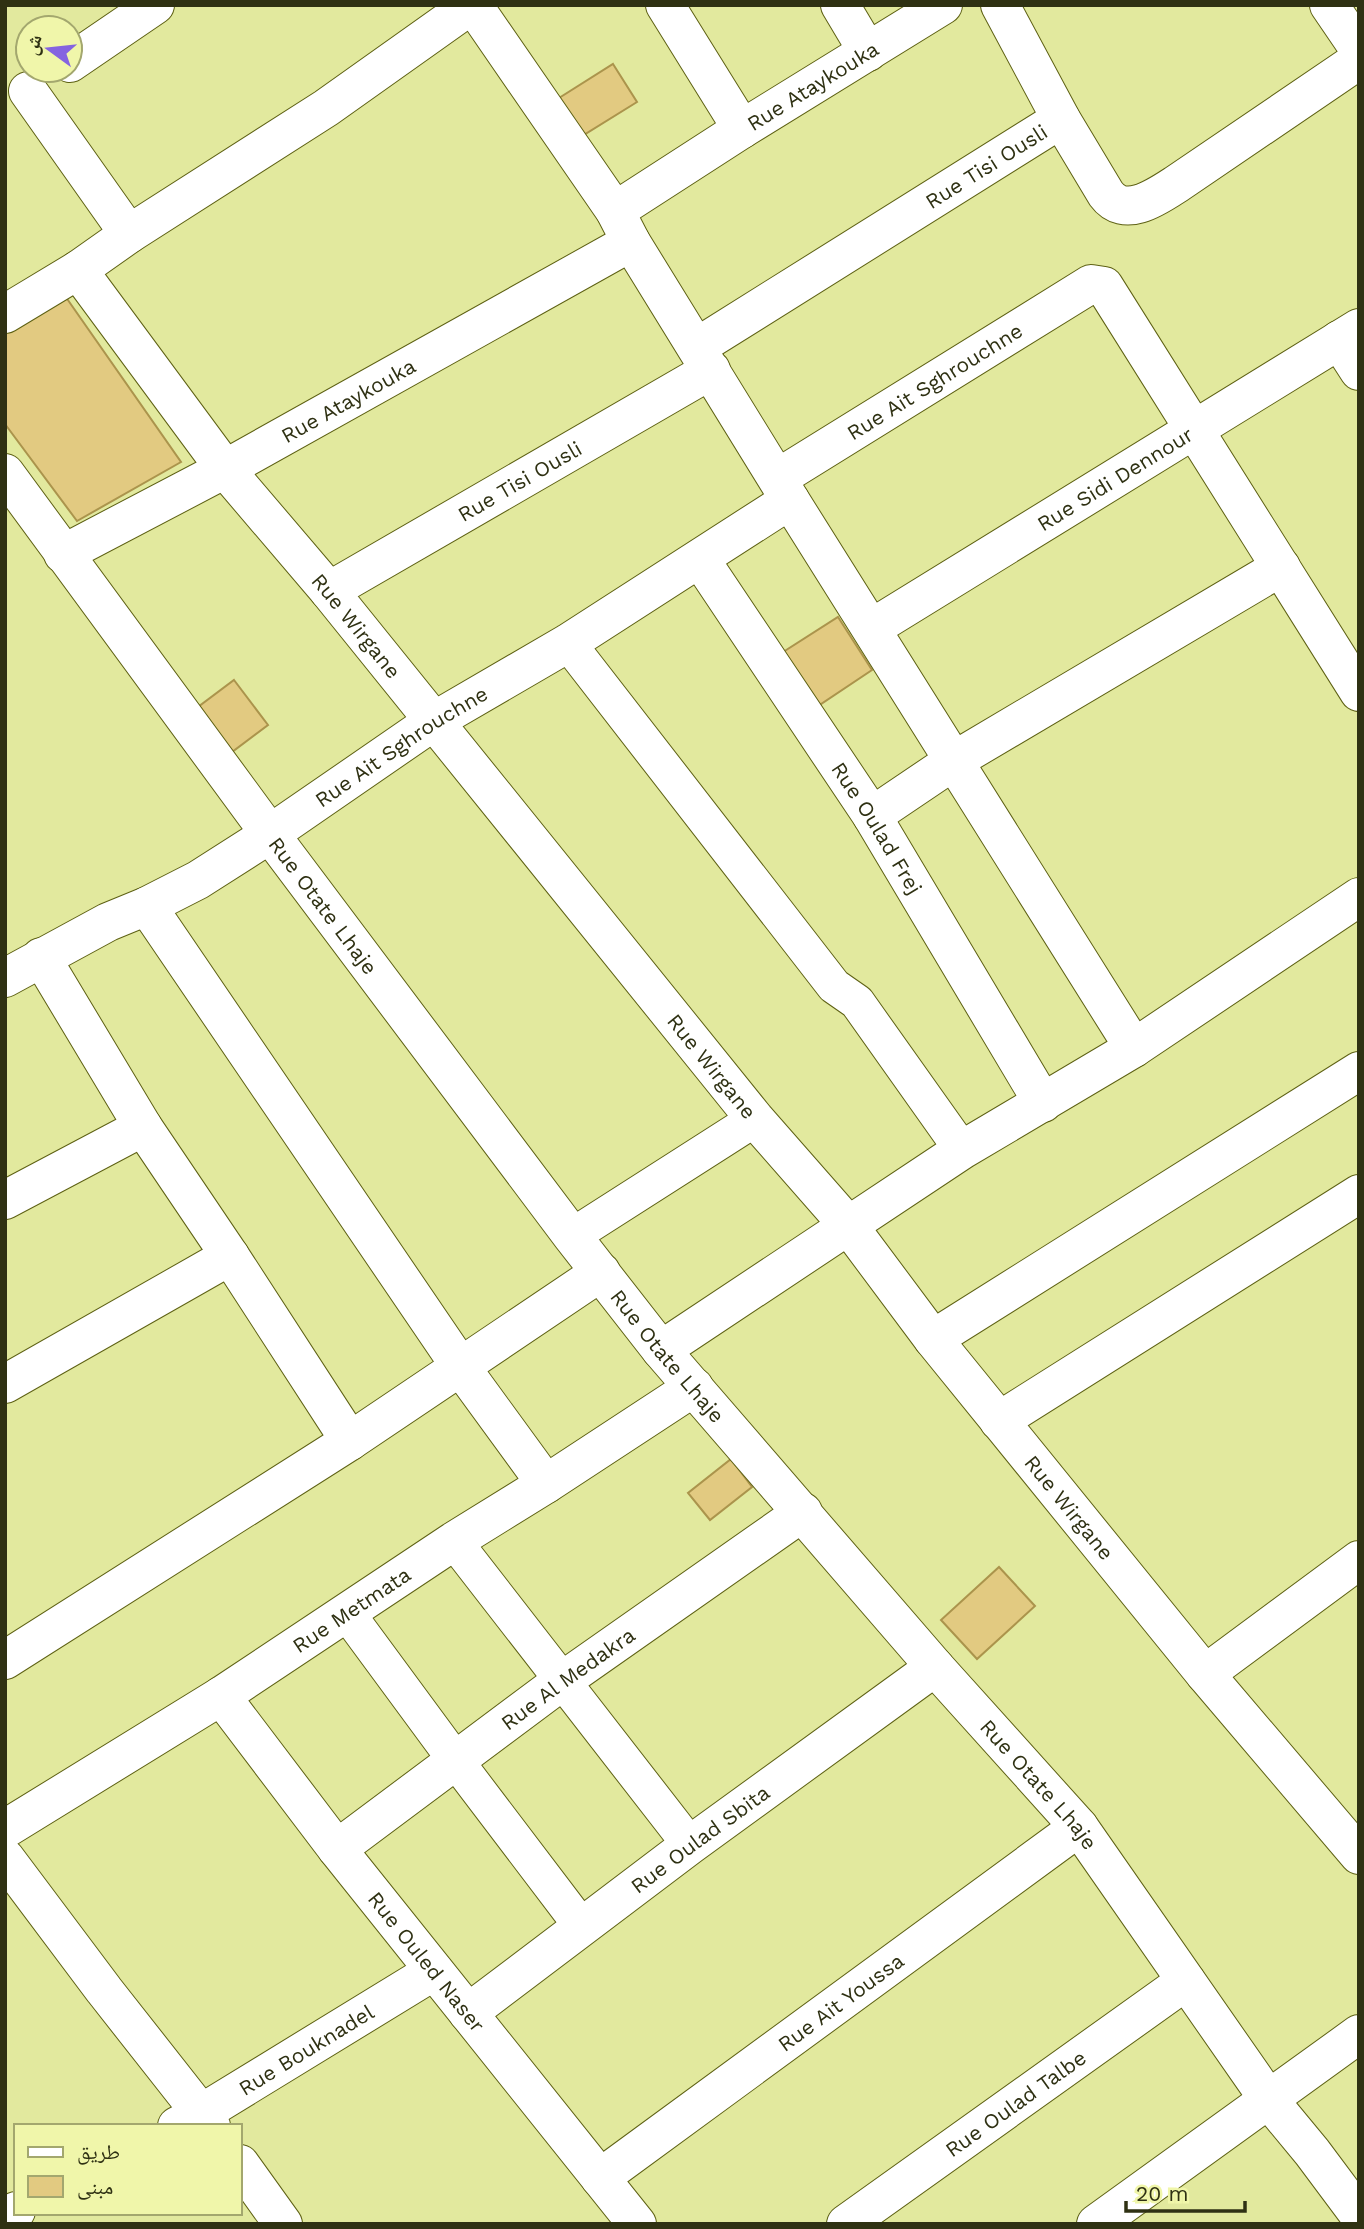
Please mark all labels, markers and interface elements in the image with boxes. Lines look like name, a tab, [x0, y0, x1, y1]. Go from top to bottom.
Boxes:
north arrow	[14, 14, 84, 84]
text: ش	[19, 32, 47, 57]
street label: Rue Ataykouka	[742, 35, 883, 136]
street label: Rue Tisi Ousli	[920, 118, 1052, 213]
street label: Rue Ait Sghrouchne	[842, 317, 1027, 445]
street label: Rue Ataykouka	[277, 353, 420, 448]
street label: Rue Sidi Dennour	[1032, 421, 1197, 536]
street label: Rue Tisi Ousli	[453, 435, 586, 526]
street label: Rue Wirgane	[307, 568, 407, 683]
street label: Rue Ait Sghrouchne	[310, 680, 492, 812]
street label: Rue Oulad Frej	[827, 757, 928, 898]
street label: Rue Otate Lhaje	[264, 832, 383, 979]
street label: Rue Wirgane	[662, 1008, 762, 1123]
street label: Rue Otate Lhaje	[606, 1284, 730, 1427]
street label: Rue Wirgane	[1020, 1450, 1119, 1565]
street label: Rue Metmata	[287, 1561, 415, 1658]
street label: Rue Al Medakra	[496, 1622, 639, 1735]
street label: Rue Otate Lhaje	[975, 1714, 1103, 1854]
street label: Rue Oulad Sbita	[625, 1779, 774, 1898]
street label: Rue Ouled Naser	[363, 1886, 491, 2037]
street label: Rue Ait Youssa	[773, 1947, 908, 2056]
street label: Rue Bouknadel	[234, 1998, 379, 2100]
street label: Rue Oulad Talbe	[940, 2044, 1090, 2162]
legend	[14, 2124, 242, 2215]
text: طريق	[77, 2139, 120, 2165]
scale bar	[1126, 2170, 1245, 2214]
text: مبنى	[77, 2174, 113, 2200]
text: 20 m	[1136, 2181, 1188, 2206]

